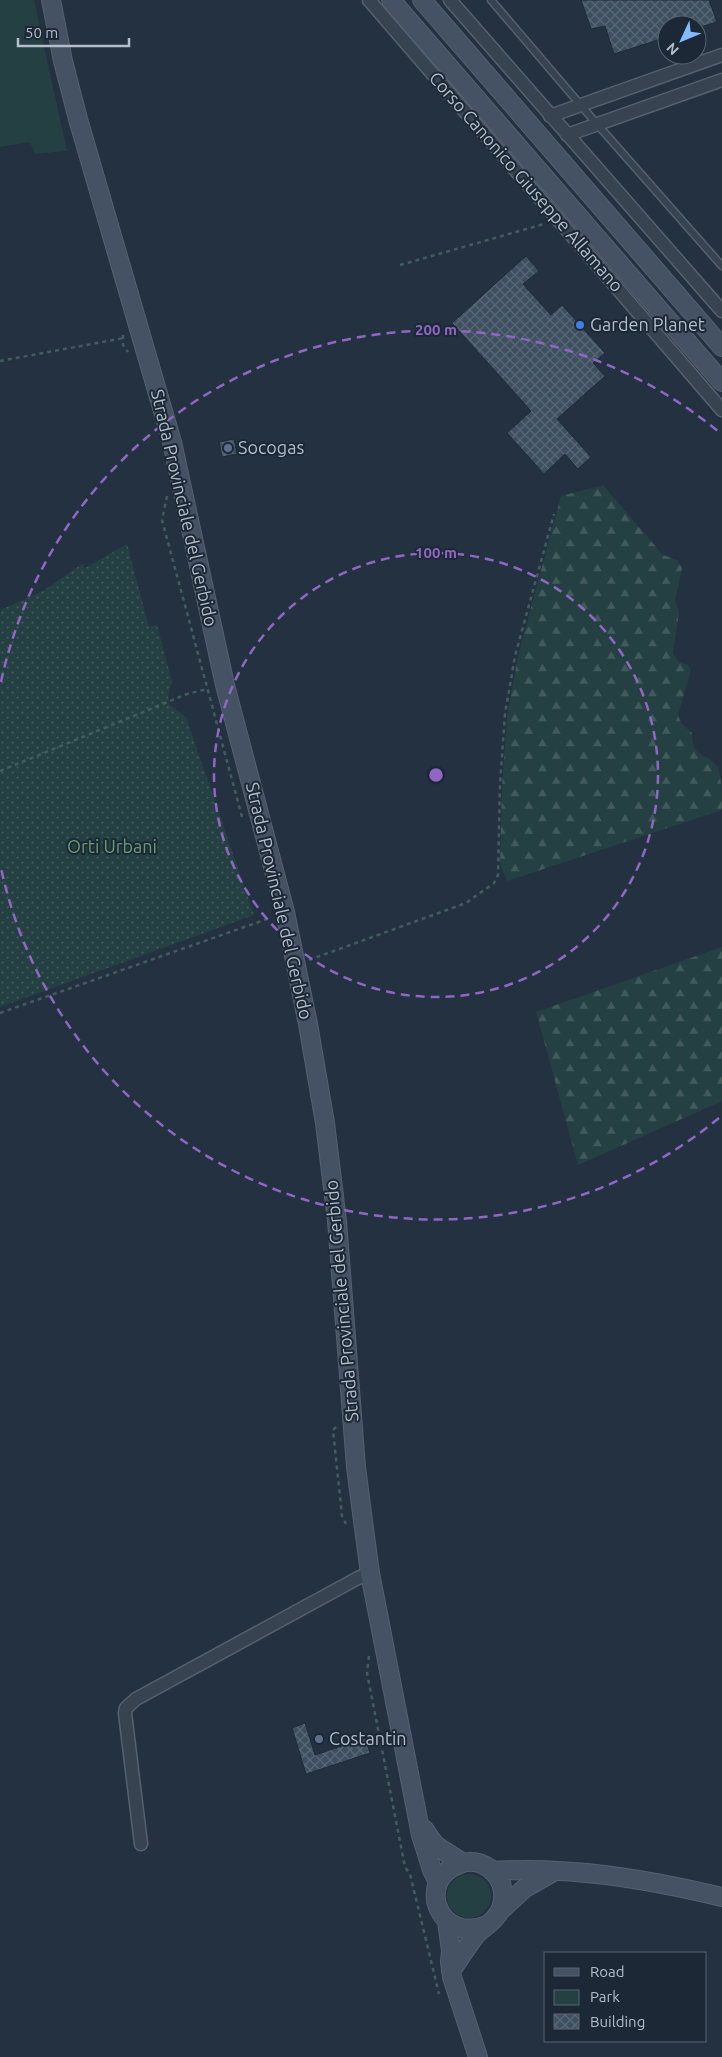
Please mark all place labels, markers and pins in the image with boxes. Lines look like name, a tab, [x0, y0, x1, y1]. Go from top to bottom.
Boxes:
place label: Garden Planet	[590, 314, 705, 334]
marker: Garden Planet	[574, 319, 586, 331]
place label: Socogas	[238, 437, 304, 457]
marker: Socogas	[222, 442, 234, 454]
centre of rings	[427, 766, 445, 784]
place label: Costantin	[329, 1728, 407, 1748]
marker: Costantin	[313, 1733, 325, 1745]

